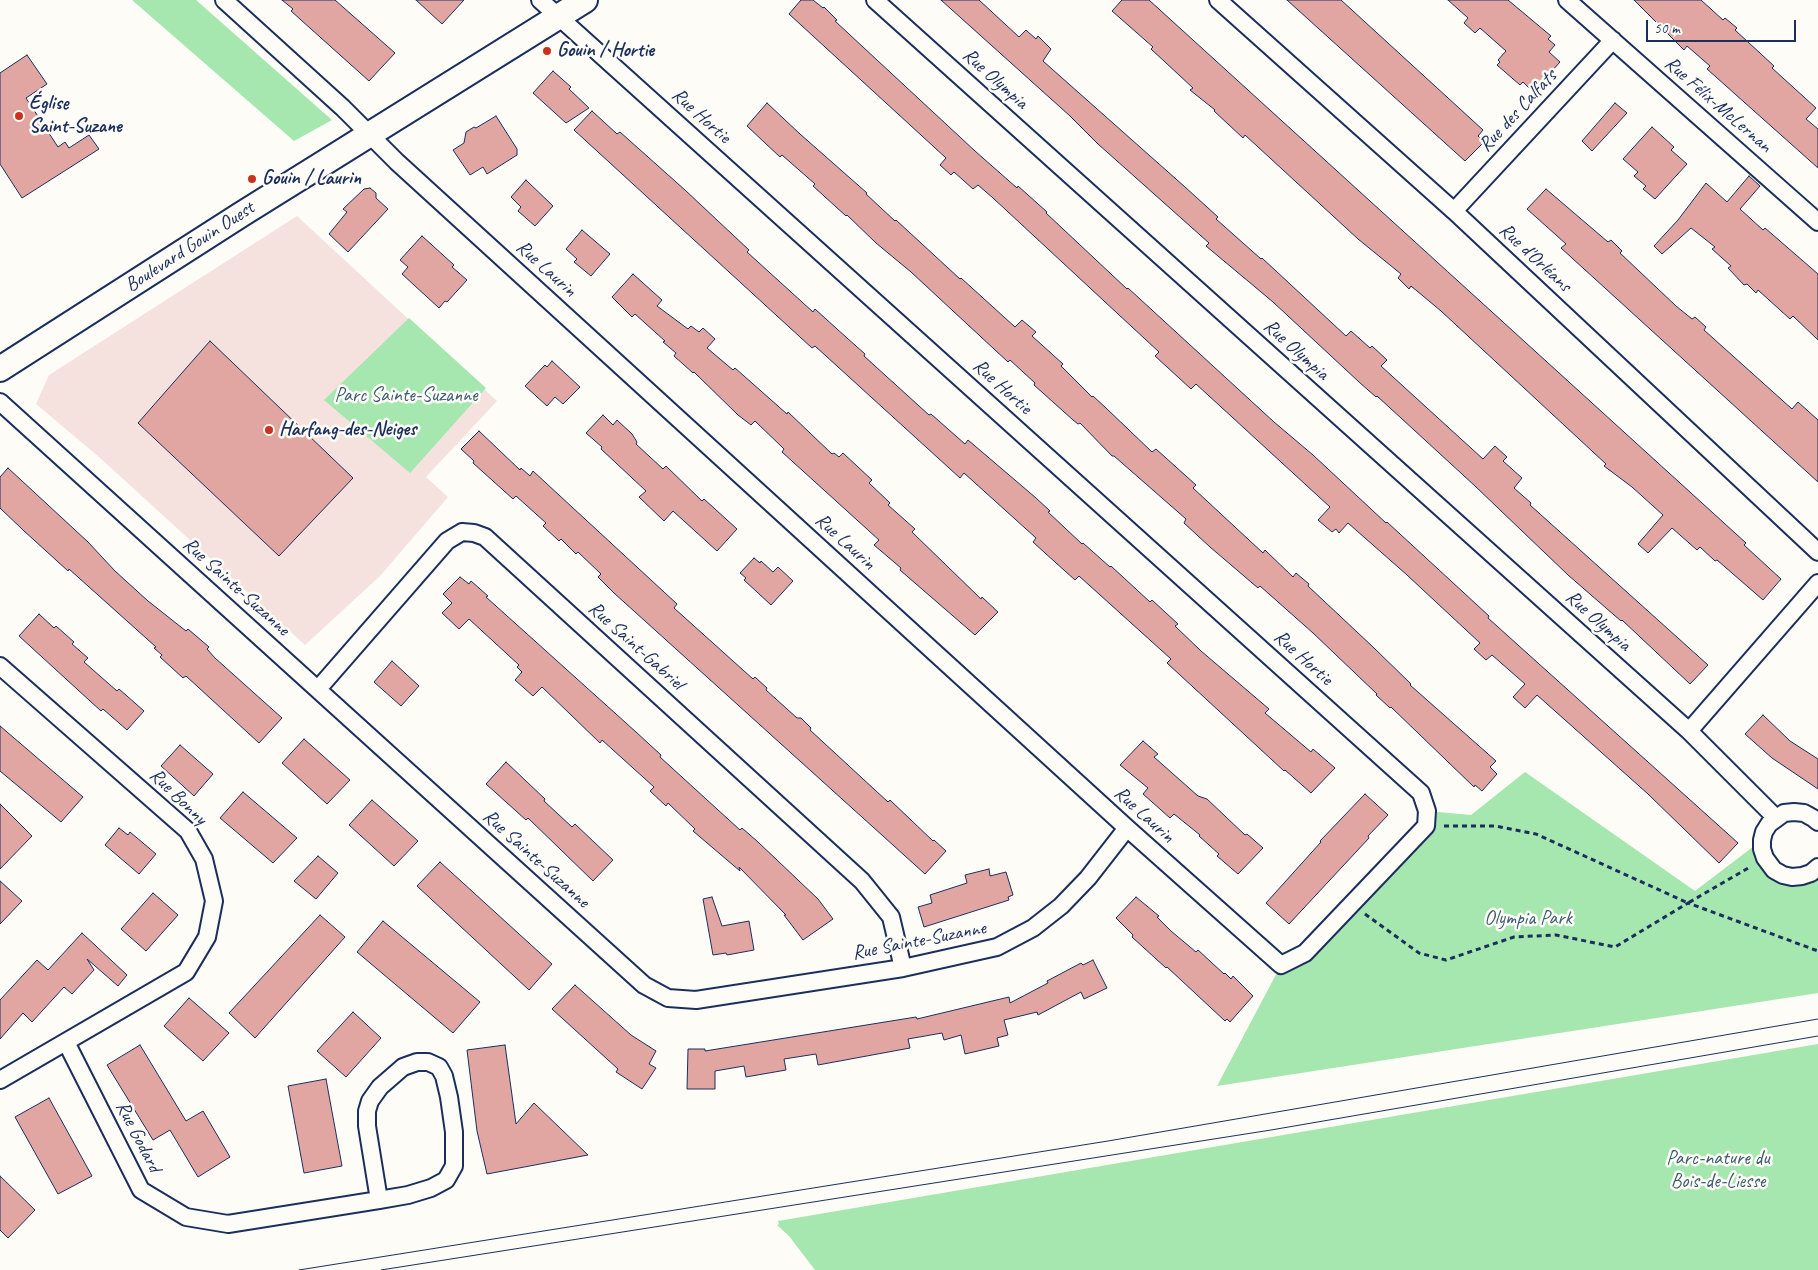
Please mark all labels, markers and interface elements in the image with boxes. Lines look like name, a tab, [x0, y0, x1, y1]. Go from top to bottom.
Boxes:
scale bar	[1648, 10, 1798, 42]
text: 50 m	[1654, 19, 1680, 38]
place label: Gouin / Hortie	[557, 39, 654, 63]
street label: Rue Olympia	[957, 43, 1033, 115]
marker: Gouin / Hortie	[541, 45, 553, 57]
street label: Rue Félix-McLernan	[1659, 52, 1777, 158]
street label: Rue des Calfats	[1474, 65, 1562, 157]
street label: Rue Hortie	[666, 83, 736, 149]
place label: Église Saint-Suzane	[29, 92, 122, 139]
marker: Église Saint-Suzane	[13, 110, 25, 122]
place label: Gouin / Laurin	[262, 167, 361, 191]
marker: Gouin / Laurin	[246, 173, 258, 185]
street label: Boulevard Gouin Ouest	[121, 196, 259, 298]
street label: Rue d'Orléans	[1494, 218, 1576, 298]
street label: Rue Laurin	[511, 235, 581, 303]
street label: Rue Olympia	[1258, 314, 1334, 386]
street label: Rue Hortie	[967, 354, 1037, 420]
park label: Parc Sainte-Suzanne	[334, 384, 478, 408]
place label: Harfang-des-Neiges	[279, 418, 416, 442]
marker: Harfang-des-Neiges	[263, 424, 275, 436]
street label: Rue Laurin	[810, 508, 880, 576]
street label: Rue Sainte-Suzanne	[178, 533, 294, 641]
street label: Rue Olympia	[1560, 585, 1636, 657]
street label: Rue Saint-Gabriel	[583, 597, 689, 695]
street label: Rue Hortie	[1268, 625, 1338, 691]
street label: Rue Bonny	[144, 764, 212, 830]
street label: Rue Laurin	[1109, 781, 1179, 849]
street label: Rue Sainte-Suzanne	[478, 805, 594, 913]
park label: Olympia Park	[1484, 907, 1572, 931]
street label: Rue Sainte-Suzanne	[850, 916, 988, 966]
street label: Rue Godard	[110, 1097, 166, 1177]
park label: Parc-nature du Bois-de-Liesse	[1666, 1147, 1770, 1194]

